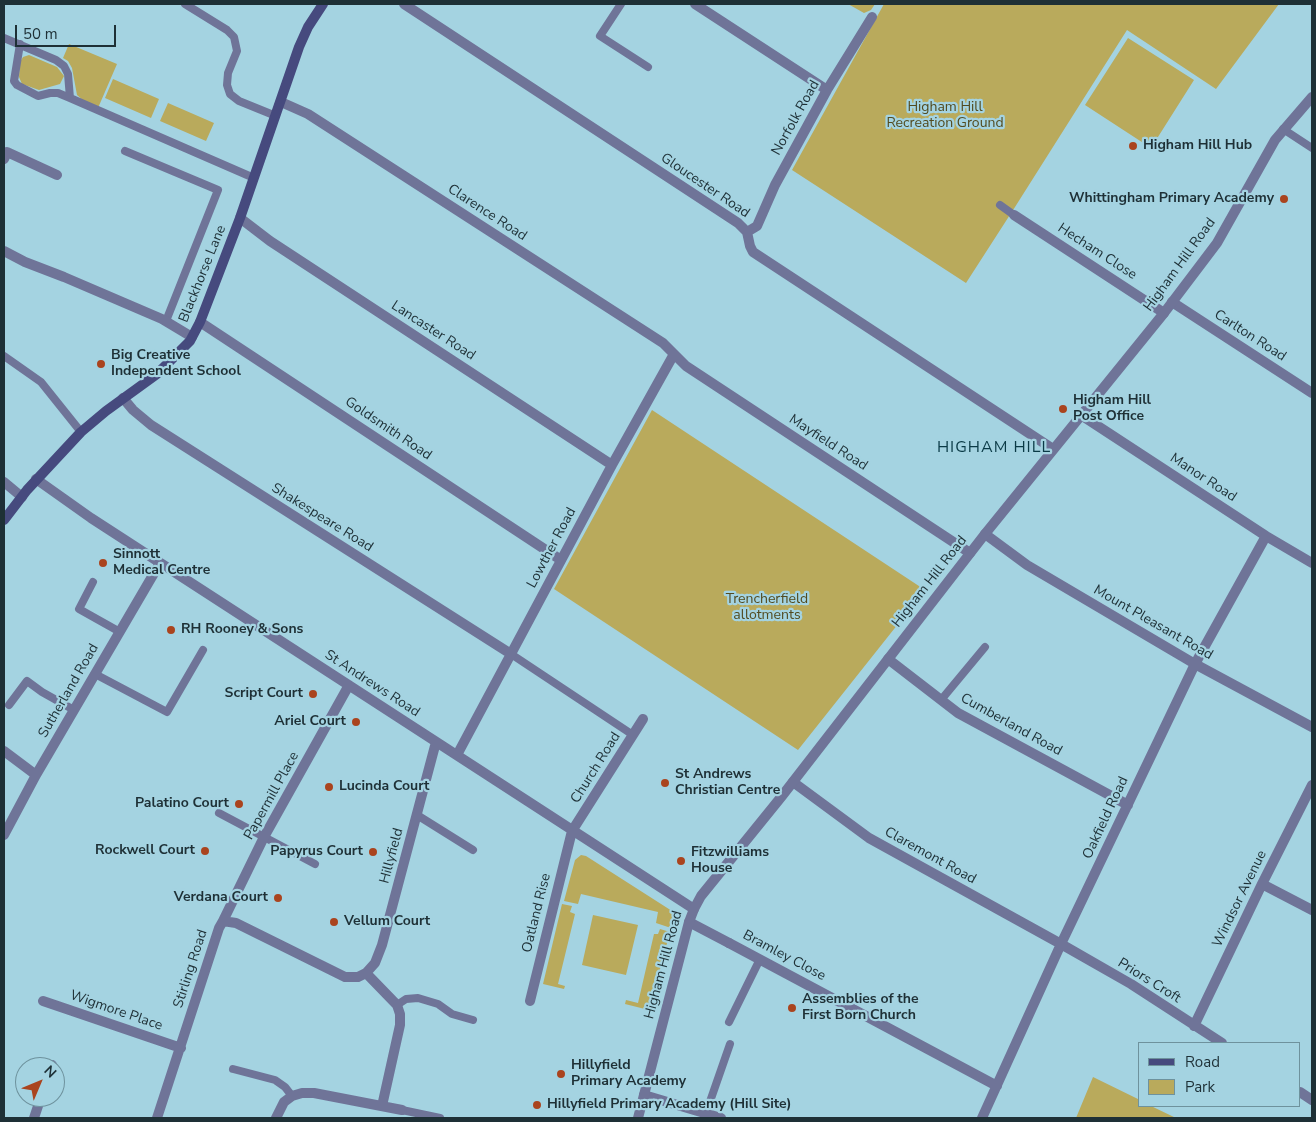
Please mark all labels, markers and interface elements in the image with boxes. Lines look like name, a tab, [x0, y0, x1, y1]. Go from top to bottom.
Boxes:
scale bar	[18, 15, 119, 47]
text: 50 m	[23, 24, 58, 44]
street label: Norfolk Road	[769, 78, 823, 158]
park label: Higham Hill Recreation Ground	[886, 100, 1004, 132]
place label: Higham Hill Hub	[1143, 138, 1252, 154]
marker: Higham Hill Hub	[1127, 140, 1139, 152]
street label: Gloucester Road	[657, 150, 753, 222]
street label: Clarence Road	[444, 181, 530, 245]
place label: Whittingham Primary Academy	[1069, 191, 1274, 207]
marker: Whittingham Primary Academy	[1278, 193, 1290, 205]
street label: Higham Hill Road	[1140, 215, 1220, 315]
street label: Hecham Close	[1054, 220, 1140, 284]
street label: Blackhorse Lane	[176, 223, 230, 325]
street label: Lancaster Road	[388, 298, 478, 364]
street label: Carlton Road	[1211, 307, 1289, 365]
place label: Big Creative Independent School	[111, 348, 241, 381]
marker: Big Creative Independent School	[95, 358, 107, 370]
place label: Higham Hill Post Office	[1073, 393, 1151, 426]
street label: Goldsmith Road	[341, 394, 435, 464]
marker: Higham Hill Post Office	[1057, 403, 1069, 415]
street label: Mayfield Road	[786, 411, 870, 475]
district label: HIGHAM HILL	[936, 438, 1052, 458]
street label: Manor Road	[1166, 450, 1240, 506]
street label: Shakespeare Road	[268, 480, 376, 556]
street label: Lowther Road	[524, 505, 580, 591]
street label: Higham Hill Road	[889, 533, 971, 631]
place label: Sinnott Medical Centre	[113, 547, 210, 580]
marker: Sinnott Medical Centre	[97, 557, 109, 569]
street label: Mount Pleasant Road	[1090, 582, 1216, 664]
park label: Trencherfield allotments	[726, 592, 808, 624]
place label: RH Rooney & Sons	[181, 622, 303, 638]
marker: RH Rooney & Sons	[165, 624, 177, 636]
street label: Sutherland Road	[35, 641, 103, 741]
street label: St Andrews Road	[321, 647, 423, 721]
place label: Script Court	[225, 686, 303, 702]
marker: Script Court	[307, 688, 319, 700]
street label: Cumberland Road	[957, 690, 1065, 760]
place label: Ariel Court	[274, 714, 346, 730]
marker: Ariel Court	[350, 716, 362, 728]
street label: Church Road	[567, 729, 625, 807]
street label: Papermill Place	[241, 749, 303, 843]
place label: St Andrews Christian Centre	[675, 767, 780, 800]
street label: Oakfield Road	[1080, 774, 1132, 862]
marker: St Andrews Christian Centre	[659, 777, 671, 789]
place label: Lucinda Court	[339, 779, 429, 795]
marker: Lucinda Court	[323, 781, 335, 793]
place label: Palatino Court	[135, 796, 229, 812]
marker: Palatino Court	[233, 798, 245, 810]
street label: Claremont Road	[881, 824, 979, 888]
street label: Hillyfield	[377, 826, 407, 886]
place label: Rockwell Court	[95, 843, 195, 859]
place label: Papyrus Court	[270, 844, 363, 860]
marker: Rockwell Court	[199, 845, 211, 857]
place label: Fitzwilliams House	[691, 845, 769, 878]
marker: Papyrus Court	[367, 846, 379, 858]
street label: Windsor Avenue	[1209, 848, 1271, 950]
marker: Fitzwilliams House	[675, 855, 687, 867]
street label: Oatland Rise	[519, 872, 555, 954]
place label: Verdana Court	[174, 890, 268, 906]
marker: Verdana Court	[272, 892, 284, 904]
street label: Higham Hill Road	[641, 909, 687, 1021]
place label: Vellum Court	[344, 914, 430, 930]
marker: Vellum Court	[328, 916, 340, 928]
street label: Bramley Close	[740, 927, 828, 985]
street label: Stirling Road	[170, 928, 212, 1010]
street label: Priors Croft	[1114, 955, 1184, 1007]
street label: Wigmore Place	[67, 987, 165, 1035]
place label: Assemblies of the First Born Church	[802, 992, 918, 1024]
marker: Assemblies of the First Born Church	[786, 1002, 798, 1014]
legend	[1138, 1042, 1301, 1107]
text: Road	[1185, 1052, 1220, 1072]
north arrow	[15, 1057, 65, 1107]
place label: Hillyfield Primary Academy	[571, 1058, 686, 1090]
text: N	[40, 1061, 61, 1082]
marker: Hillyfield Primary Academy	[555, 1068, 567, 1080]
text: Park	[1185, 1077, 1215, 1097]
place label: Hillyfield Primary Academy (Hill Site)	[547, 1097, 792, 1113]
marker: Hillyfield Primary Academy (Hill Site)	[531, 1099, 543, 1111]

